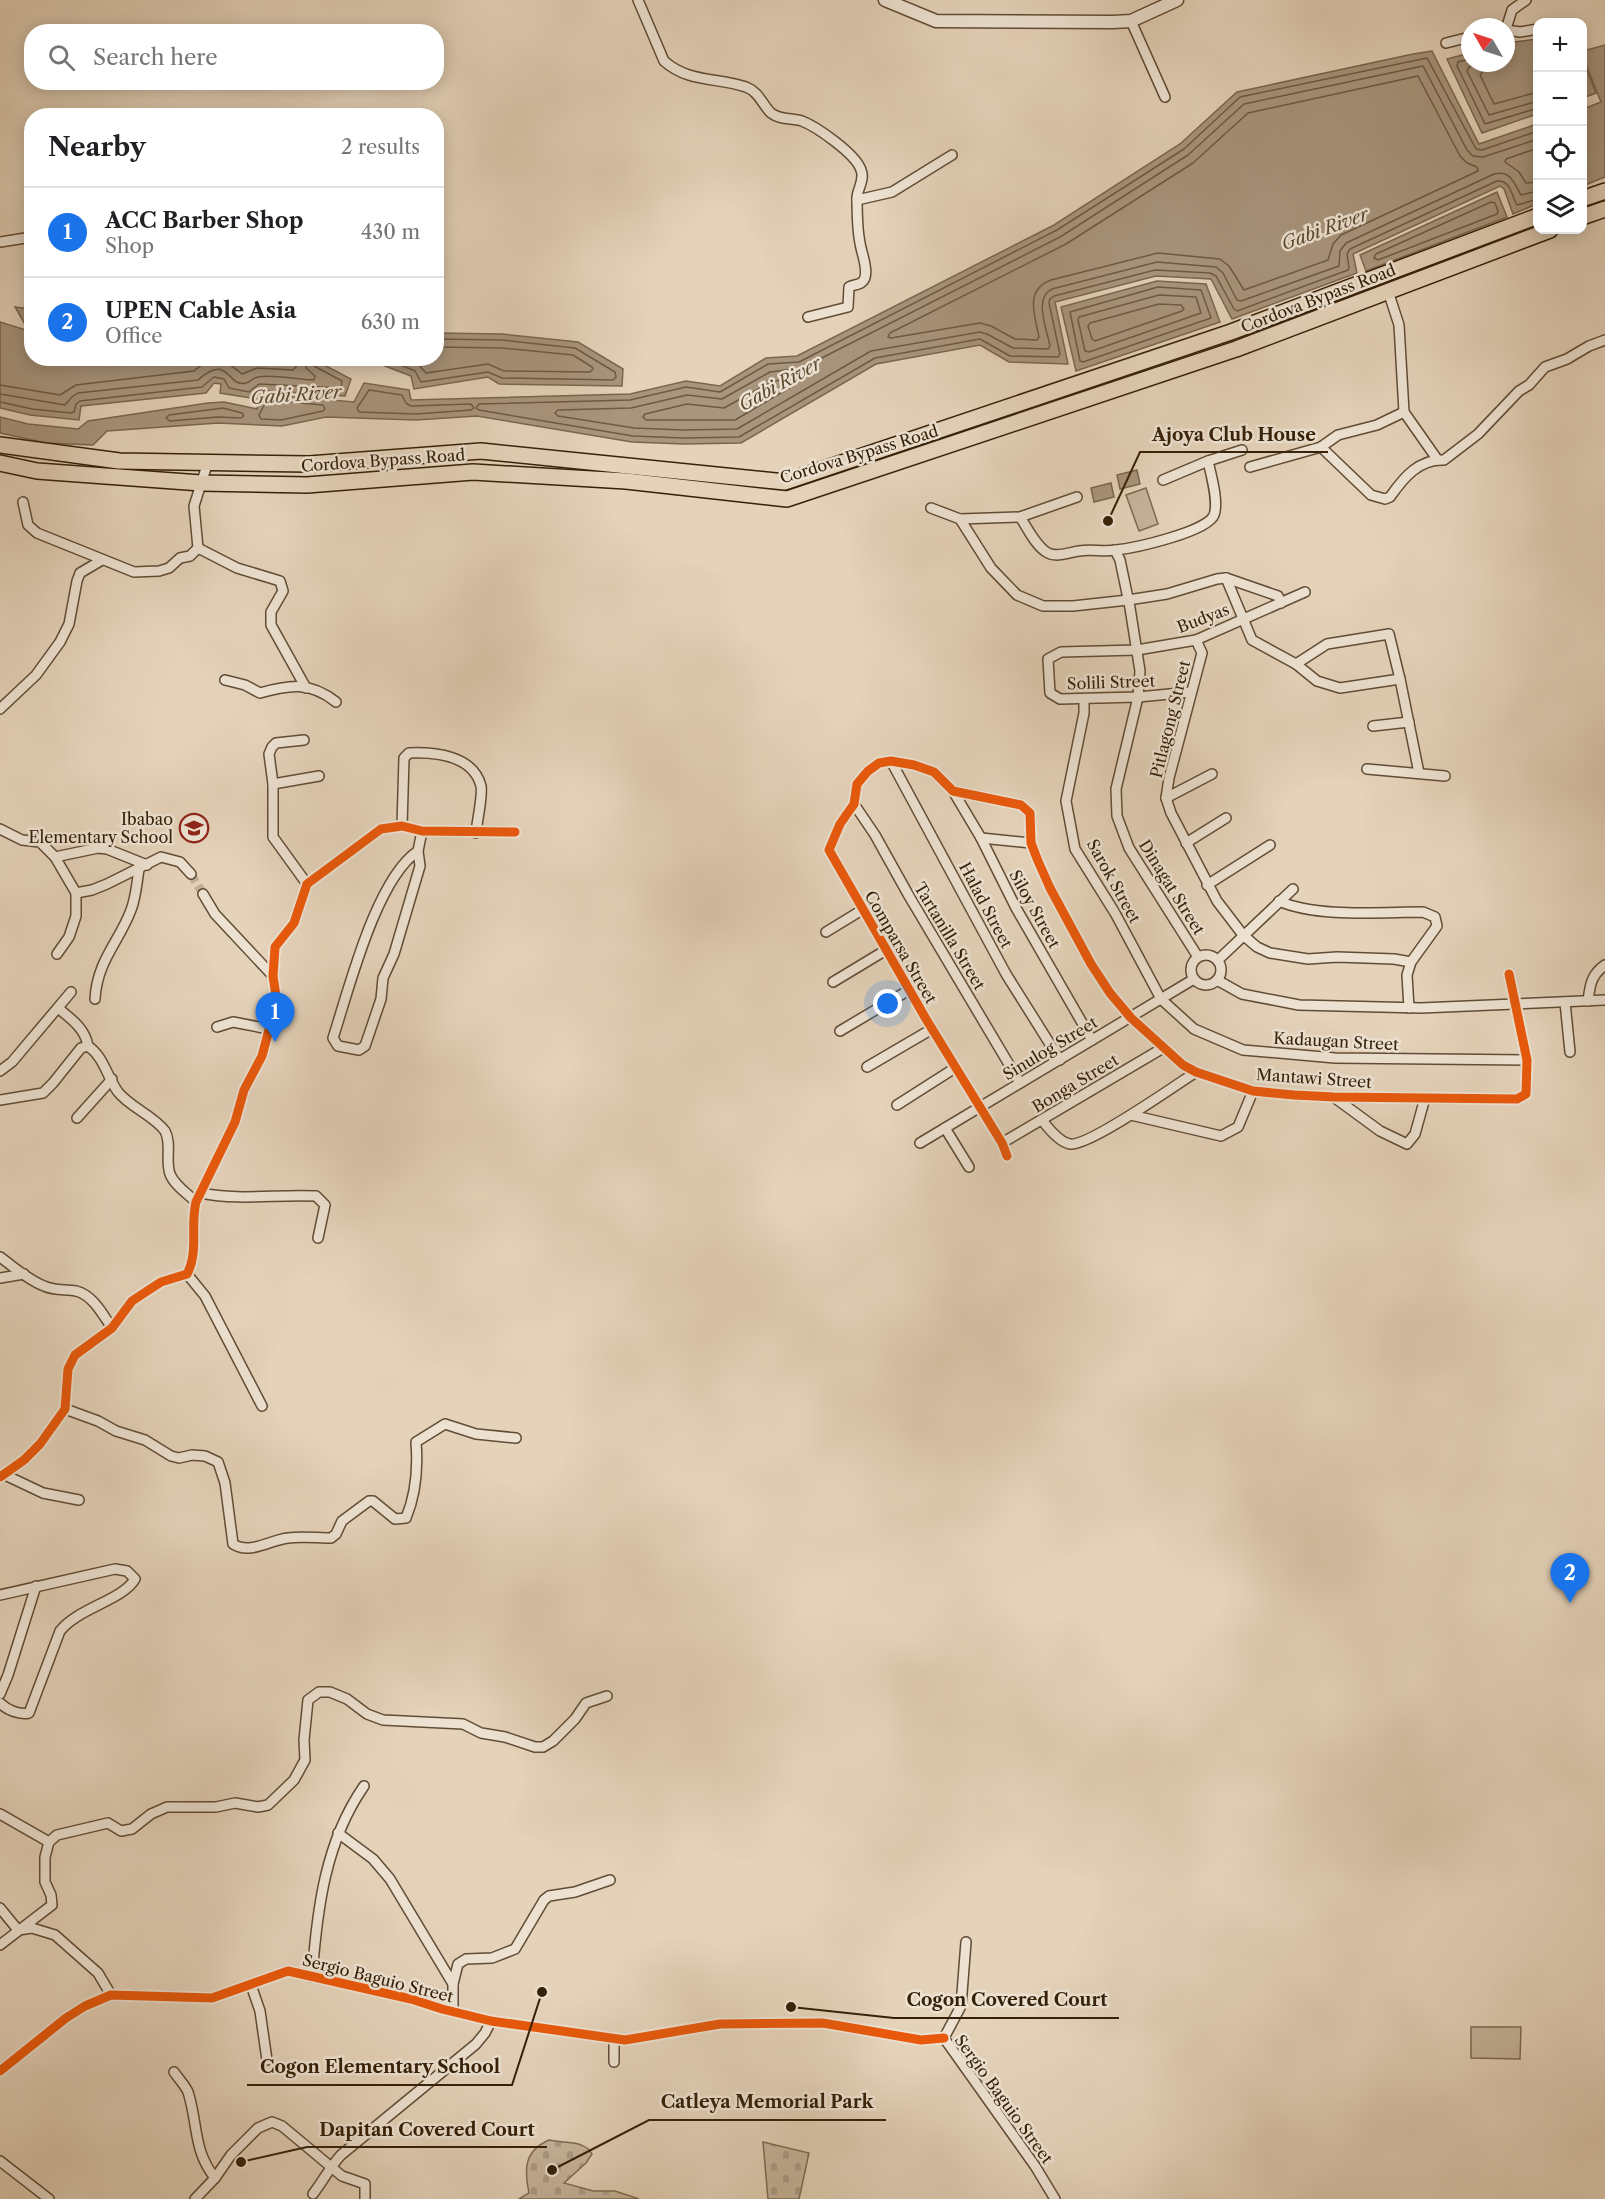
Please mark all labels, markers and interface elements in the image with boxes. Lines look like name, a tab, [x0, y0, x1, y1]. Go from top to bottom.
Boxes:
north arrow	[1461, 18, 1515, 72]
map controls	[1533, 18, 1587, 234]
button: +	[1533, 18, 1587, 72]
search box	[24, 24, 444, 90]
icon: search	[45, 41, 78, 74]
text: Search here	[93, 44, 218, 71]
button: −	[1533, 72, 1587, 126]
button: locate	[1533, 126, 1587, 180]
text: Nearby	[48, 131, 146, 163]
text: 2 results	[341, 135, 420, 159]
button: layers	[1533, 180, 1587, 234]
water label: Gabi River	[1278, 202, 1373, 255]
text: ACC Barber Shop	[105, 207, 303, 234]
text: 1	[63, 220, 72, 244]
text: 430 m	[361, 220, 420, 244]
text: Shop	[105, 234, 154, 258]
street label: Cordova Bypass Road	[1238, 259, 1399, 337]
text: UPEN Cable Asia	[105, 297, 297, 324]
text: 2	[62, 310, 73, 334]
text: 630 m	[361, 310, 420, 334]
text: Office	[105, 324, 163, 348]
water label: Gabi River	[735, 351, 827, 416]
water label: Gabi River	[250, 381, 344, 409]
callout: Ajoya Club House	[1140, 416, 1328, 452]
street label: Cordova Bypass Road	[777, 420, 941, 488]
text: Ajoya Club House	[1151, 424, 1316, 446]
street label: Cordova Bypass Road	[300, 444, 466, 476]
street label: Budyas	[1174, 599, 1232, 637]
street label: Pitlagong Street	[1146, 658, 1194, 780]
street label: Solili Street	[1067, 670, 1156, 694]
place label: Ibabao Elementary School	[29, 809, 173, 847]
school or university icon: Ibabao Elementary School	[178, 812, 210, 844]
street label: Sarok Street	[1083, 836, 1145, 927]
street label: Dinagat Street	[1135, 836, 1209, 939]
street label: Halad Street	[955, 859, 1017, 952]
street label: Siloy Street	[1005, 866, 1065, 952]
street label: Tartanilla Street	[910, 879, 990, 994]
street label: Comparsa Street	[861, 887, 942, 1007]
your location	[873, 989, 902, 1018]
pin: 1	[256, 992, 294, 1042]
street label: Sinulog Street	[999, 1012, 1101, 1084]
street label: Kadaugan Street	[1273, 1028, 1399, 1054]
street label: Bonga Street	[1028, 1049, 1122, 1117]
street label: Mantawi Street	[1256, 1064, 1373, 1092]
pin: 2	[1550, 1554, 1590, 1603]
street label: Sergio Baguio Street	[300, 1950, 456, 2007]
callout: Cogon Covered Court	[894, 1982, 1119, 2018]
text: Cogon Covered Court	[906, 1989, 1108, 2011]
street label: Sergio Baguio Street	[950, 2031, 1058, 2168]
callout: Cogon Elementary School	[247, 2049, 512, 2085]
text: Cogon Elementary School	[260, 2056, 500, 2078]
callout: Catleya Memorial Park	[649, 2084, 886, 2120]
text: Catleya Memorial Park	[661, 2091, 875, 2113]
callout: Dapitan Covered Court	[307, 2111, 547, 2147]
text: Dapitan Covered Court	[319, 2119, 536, 2141]

